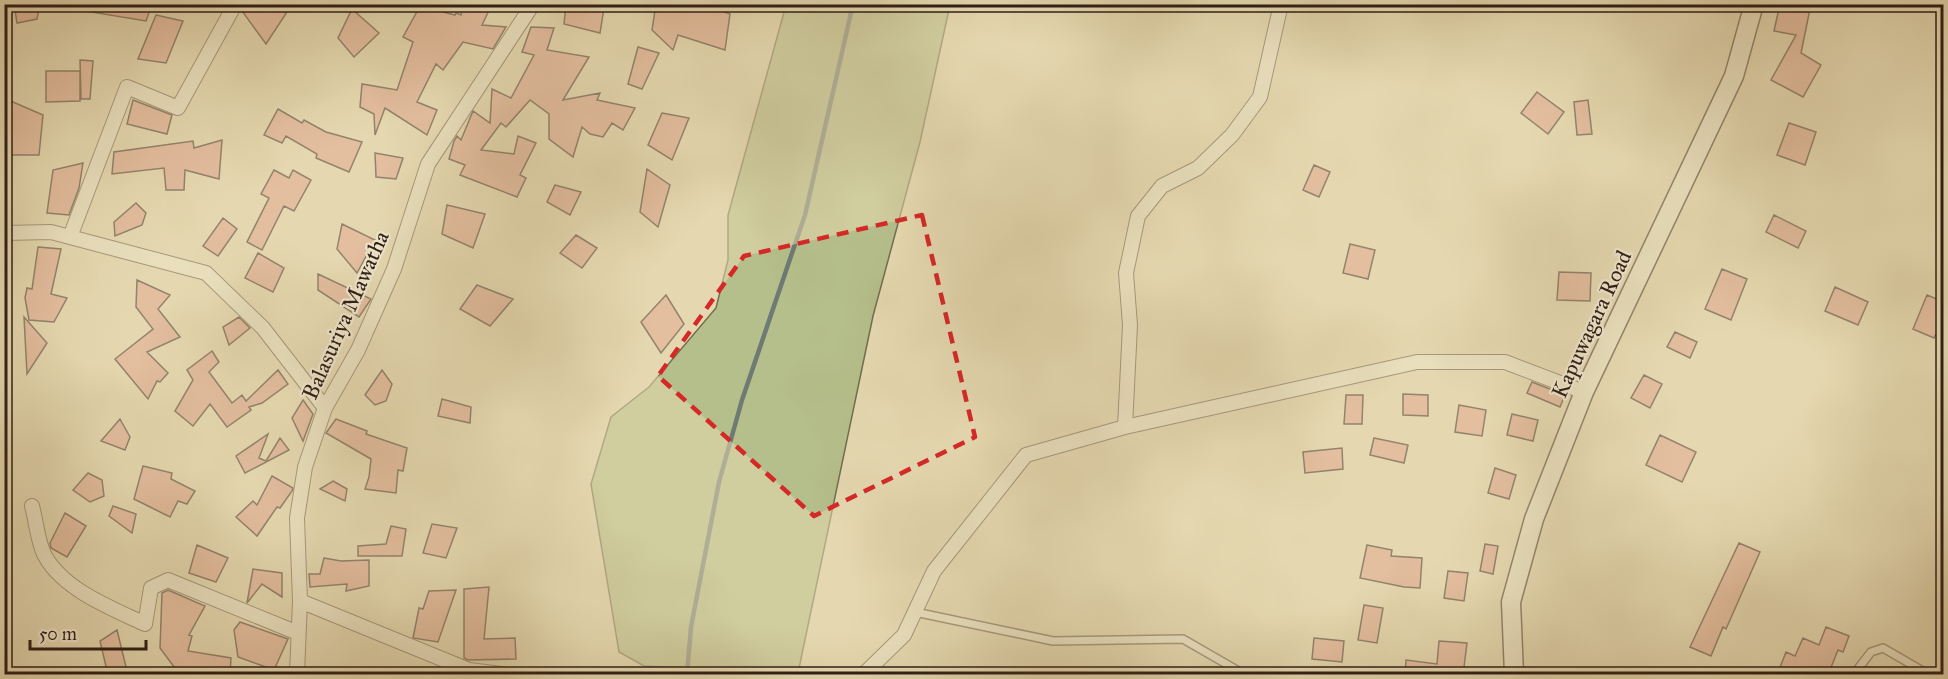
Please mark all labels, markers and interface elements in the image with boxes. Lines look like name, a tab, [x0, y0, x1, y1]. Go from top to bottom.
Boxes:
street label: Balasuriya Mawatha	[296, 226, 395, 404]
street label: Kapuwagara Road	[1545, 246, 1637, 402]
scale bar	[30, 613, 146, 651]
text: 50 m	[39, 623, 77, 645]

